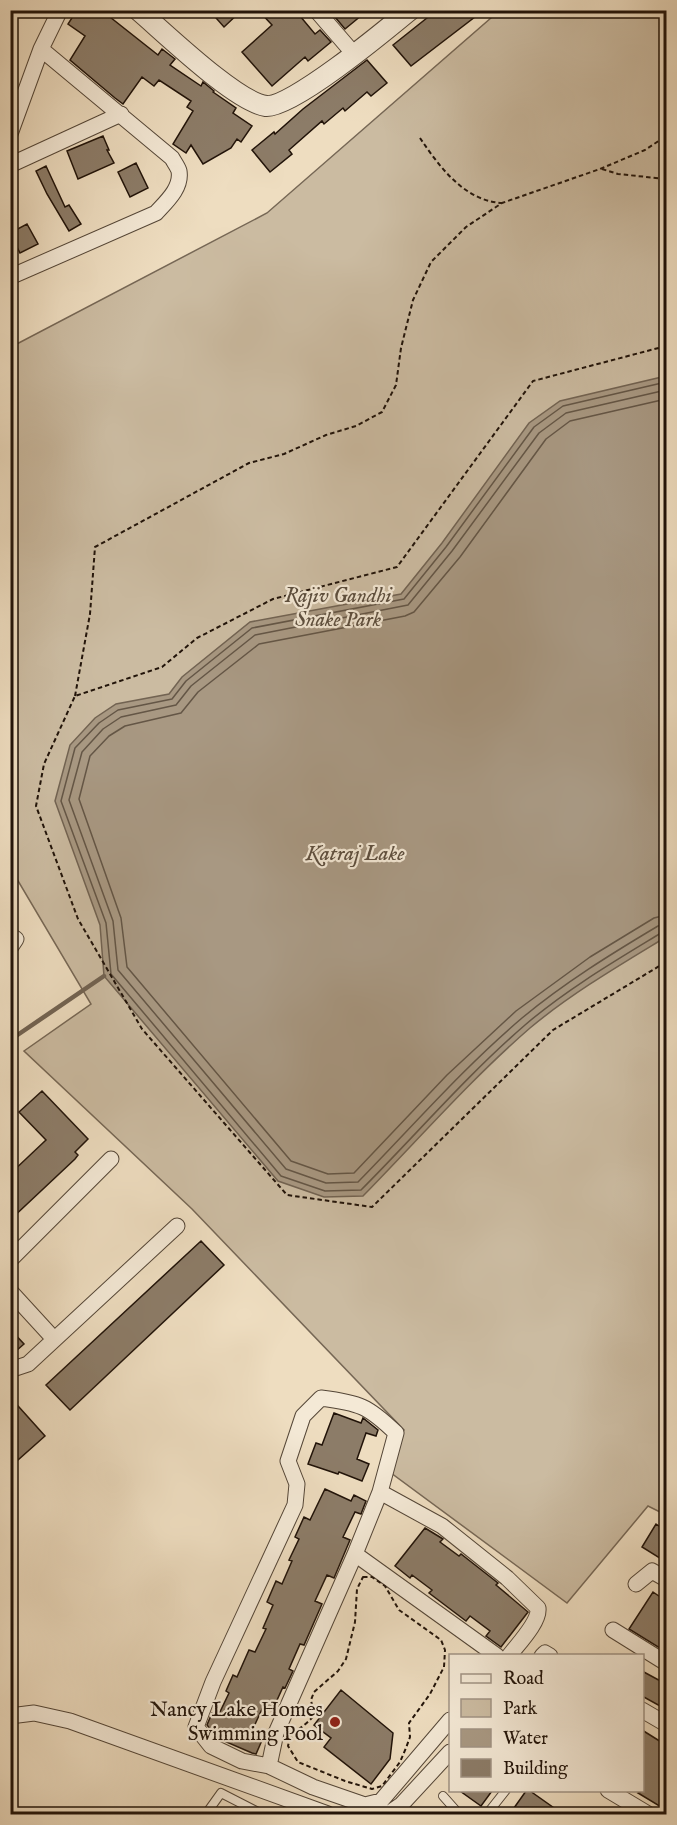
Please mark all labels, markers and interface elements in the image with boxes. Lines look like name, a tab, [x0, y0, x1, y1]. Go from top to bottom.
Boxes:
park label: Rajiv Gandhi Snake Park	[284, 583, 394, 634]
water label: Katraj Lake	[304, 840, 405, 868]
legend	[449, 1654, 644, 1792]
text: Road	[503, 1668, 544, 1691]
place label: Nancy Lake Homes Swimming Pool	[150, 1697, 323, 1748]
text: Park	[503, 1698, 538, 1721]
marker: Nancy Lake Homes Swimming Pool	[328, 1715, 342, 1729]
text: Water	[503, 1728, 548, 1751]
text: Building	[503, 1758, 568, 1781]

